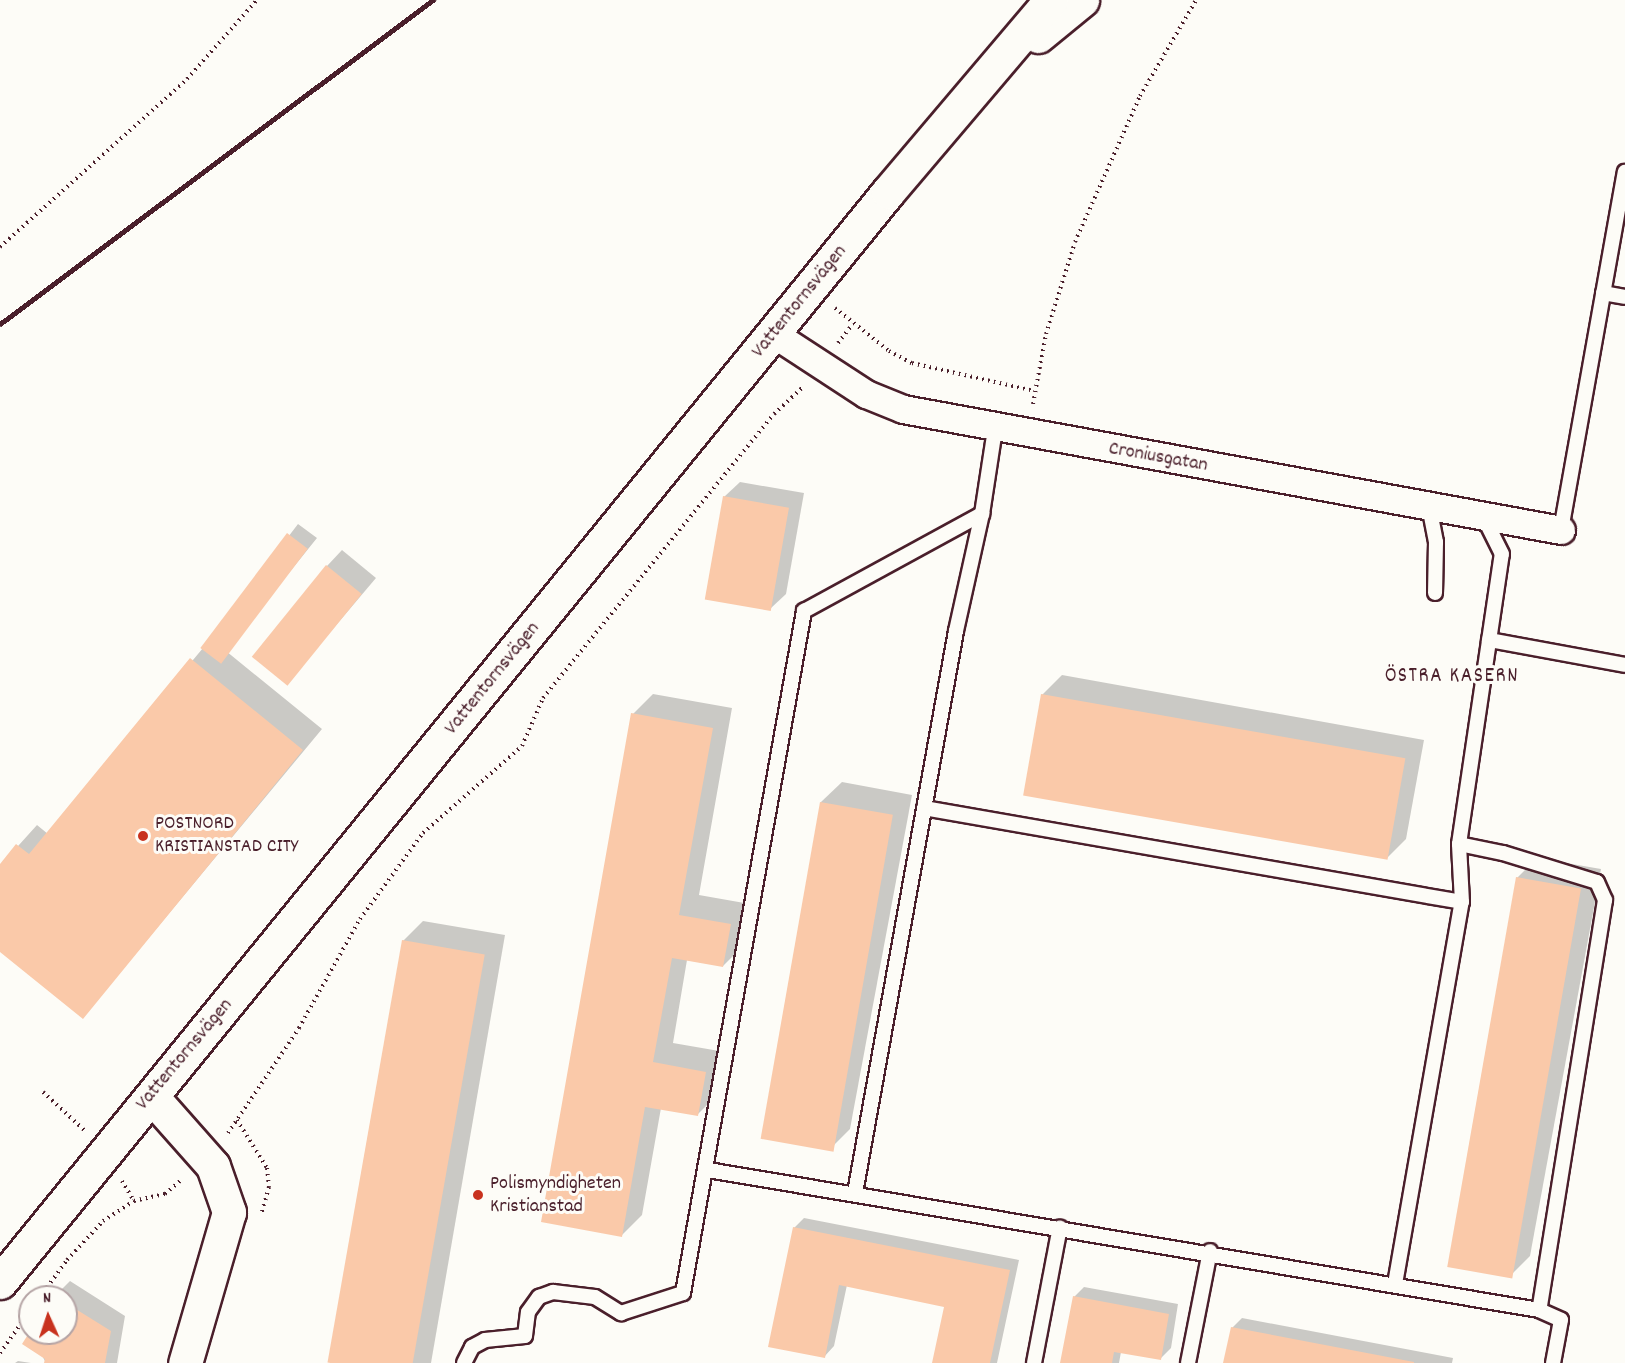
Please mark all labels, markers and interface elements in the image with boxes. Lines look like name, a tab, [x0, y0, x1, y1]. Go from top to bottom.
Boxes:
street label: Vattentornsvägen	[747, 241, 853, 363]
street label: Croniusgatan	[1107, 437, 1209, 479]
street label: Vattentornsvägen	[440, 618, 546, 740]
district label: ÖSTRA KASERN	[1385, 664, 1519, 690]
place label: POSTNORD KRISTIANSTAD CITY	[155, 813, 298, 860]
marker: POSTNORD KRISTIANSTAD CITY	[136, 829, 150, 843]
street label: Vattentornsvägen	[131, 994, 239, 1116]
place label: Polismyndigheten Kristianstad	[490, 1172, 621, 1219]
marker: Polismyndigheten Kristianstad	[471, 1188, 485, 1202]
north arrow	[18, 1285, 78, 1345]
text: N	[43, 1287, 52, 1310]

